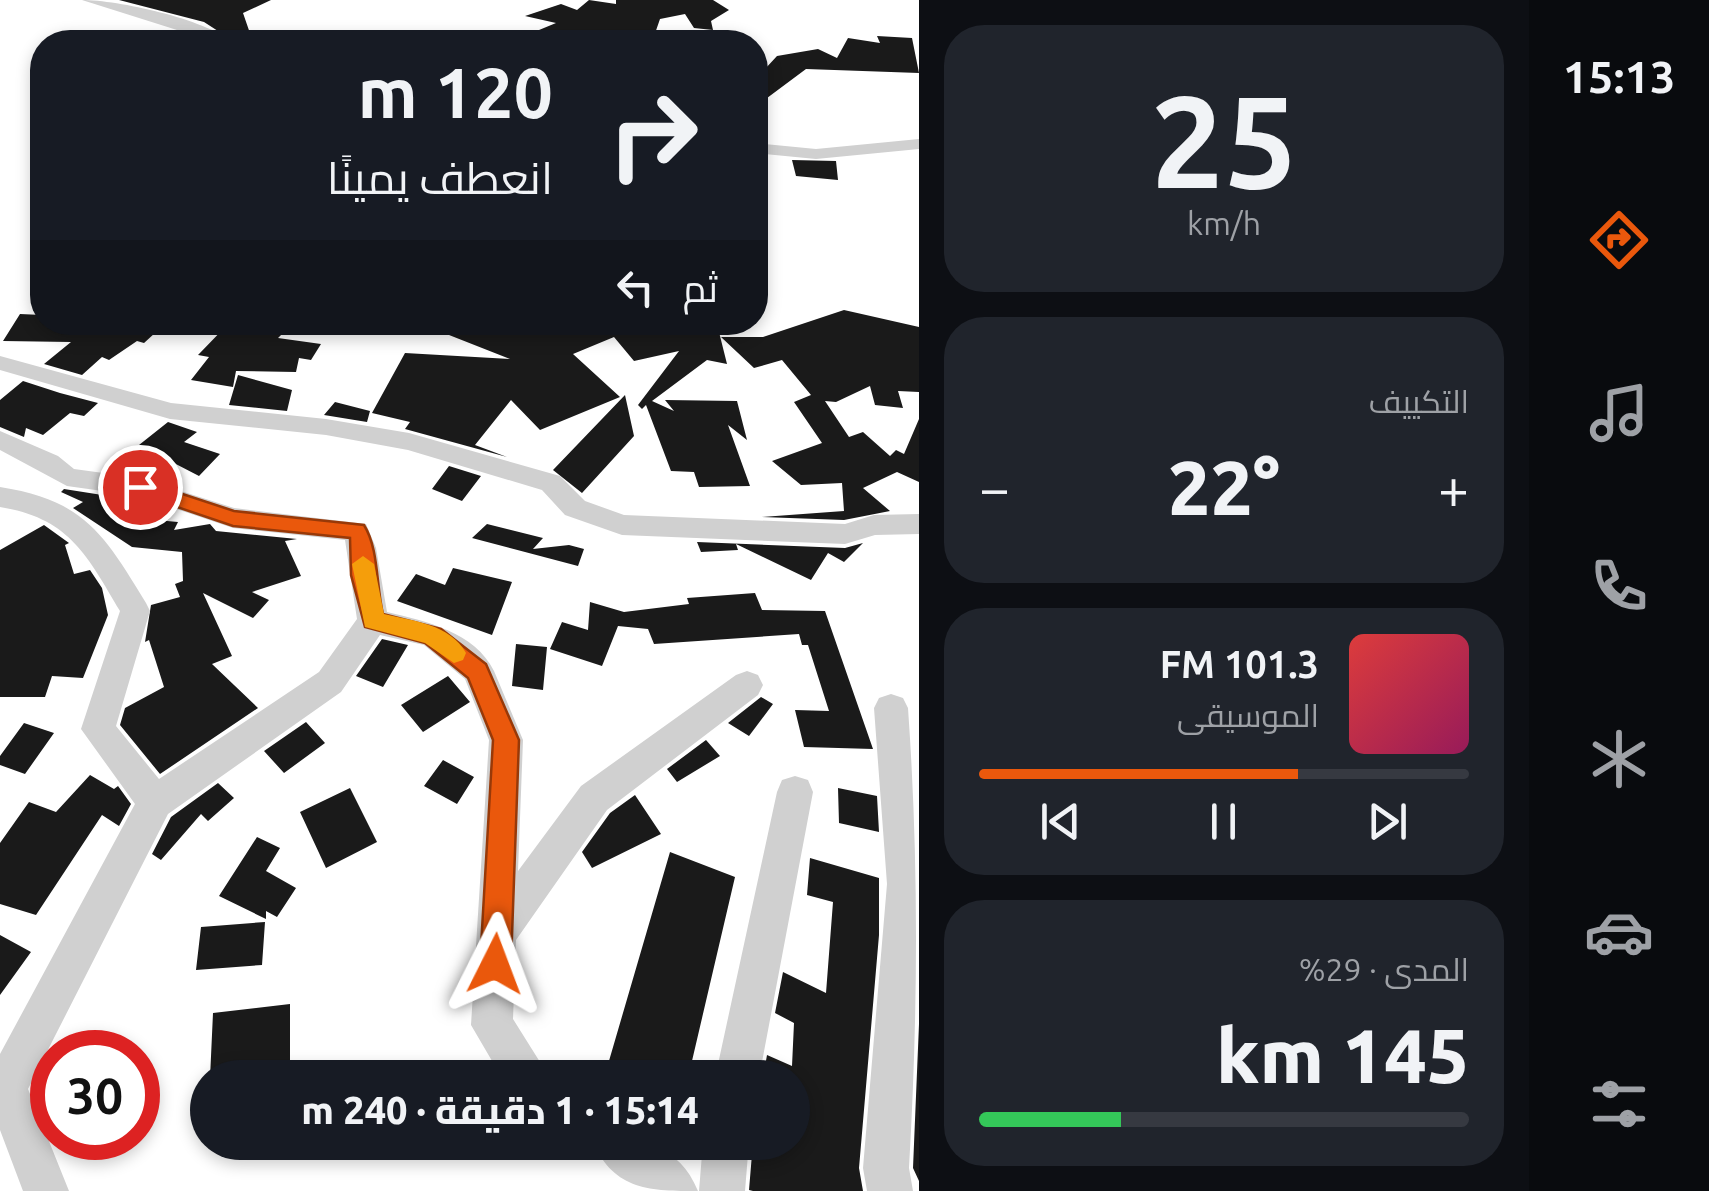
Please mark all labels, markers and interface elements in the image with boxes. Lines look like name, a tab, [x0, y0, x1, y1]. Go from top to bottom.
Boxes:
text: 15:13	[1563, 51, 1675, 102]
text: 120 m	[358, 53, 553, 131]
text: 25	[1151, 67, 1297, 213]
icon: right	[588, 70, 718, 200]
text: انعطف يمينًا	[327, 152, 553, 203]
text: km/h	[1187, 205, 1261, 241]
icon: directions	[1584, 205, 1654, 275]
icon: left	[608, 260, 663, 315]
text: ثم	[683, 267, 718, 309]
icon: music	[1584, 378, 1654, 448]
text: التكييف	[1369, 383, 1469, 419]
pin	[98, 445, 183, 530]
text: 22°	[1168, 445, 1280, 529]
text: −	[979, 457, 1010, 518]
text: +	[1438, 457, 1469, 518]
icon: arrive	[113, 460, 168, 515]
icon: phone	[1584, 551, 1654, 621]
text: 101.3 FM	[1160, 643, 1319, 685]
text: الموسيقى	[1177, 697, 1319, 733]
icon: climate	[1584, 724, 1654, 794]
icon: previous	[1033, 794, 1088, 849]
icon: pause	[1196, 794, 1251, 849]
icon: next	[1360, 794, 1415, 849]
icon: car	[1584, 897, 1654, 967]
position arrow	[443, 912, 547, 1016]
text: المدى · 29%	[1299, 951, 1469, 987]
text: 145 km	[1216, 1013, 1469, 1097]
speed limit sign: 30	[30, 1030, 160, 1160]
icon: filters	[1584, 1069, 1654, 1139]
text: 15:14 · 1 دقيقة · 240 m	[301, 1089, 699, 1131]

